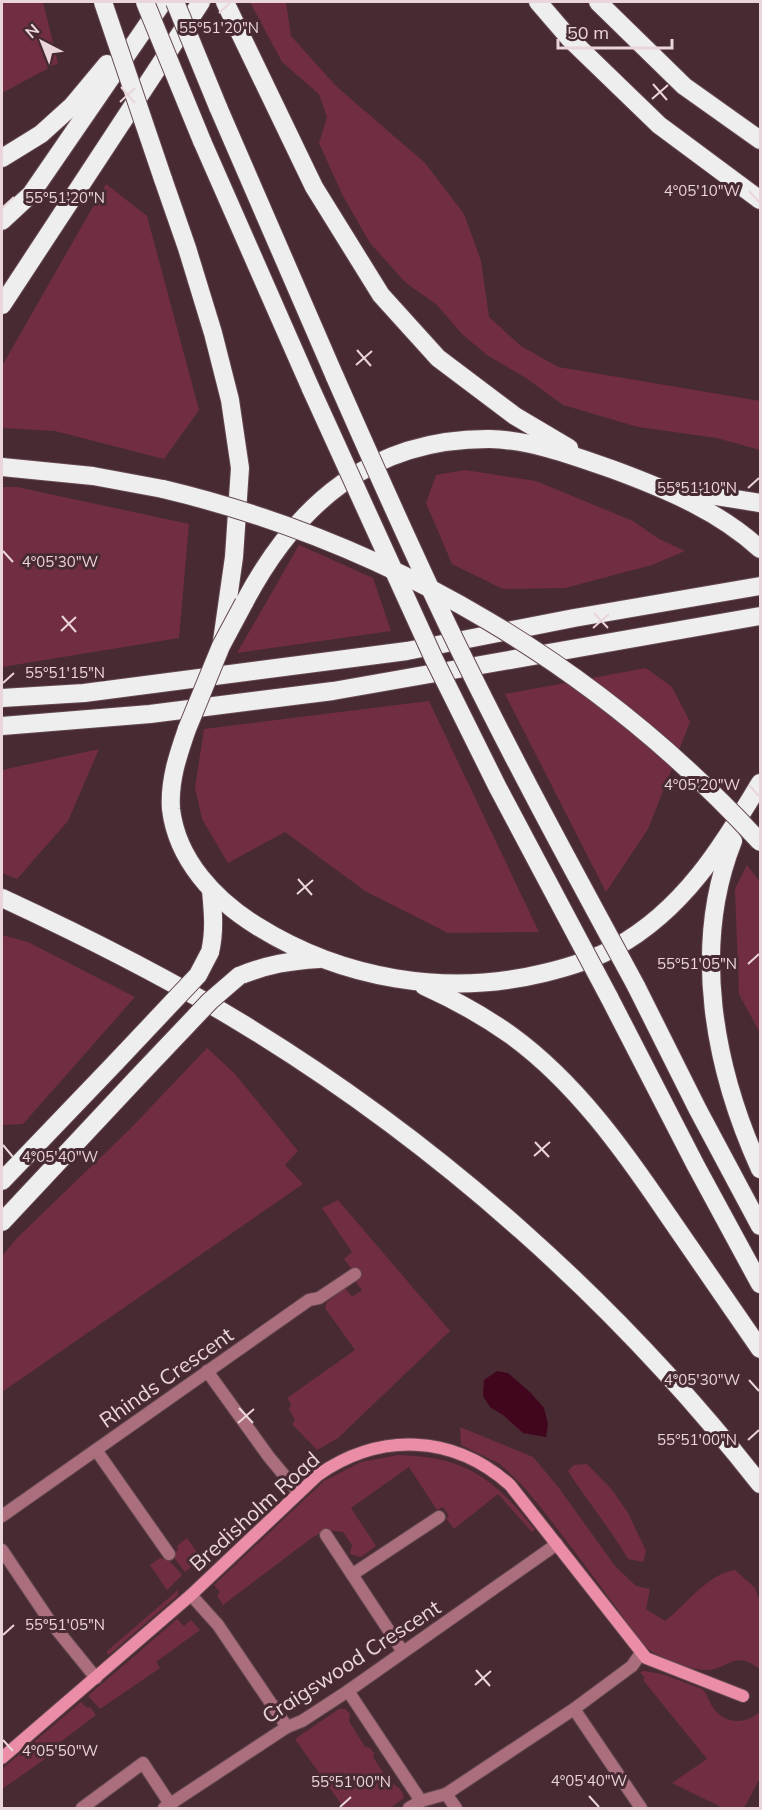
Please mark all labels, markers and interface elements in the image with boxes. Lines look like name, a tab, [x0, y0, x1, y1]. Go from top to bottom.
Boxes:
north arrow	[12, 12, 72, 72]
scale bar	[558, 12, 672, 50]
text: 55°51'20"N	[179, 18, 259, 37]
text: N	[21, 19, 43, 42]
text: 50 m	[567, 21, 609, 44]
text: 4°05'10"W	[664, 181, 741, 200]
text: 55°51'20"N	[25, 188, 105, 207]
text: 55°51'10"N	[657, 478, 737, 497]
text: 4°05'30"W	[22, 552, 99, 571]
text: 55°51'15"N	[25, 663, 105, 682]
text: 4°05'20"W	[664, 775, 741, 794]
text: 55°51'05"N	[657, 954, 737, 973]
text: 4°05'40"W	[22, 1147, 99, 1166]
street label: Rhinds Crescent	[94, 1321, 238, 1433]
text: 4°05'30"W	[664, 1370, 741, 1389]
text: 55°51'00"N	[657, 1430, 737, 1449]
street label: Bredisholm Road	[184, 1446, 324, 1576]
street label: Craigswood Crescent	[257, 1594, 445, 1728]
text: 55°51'05"N	[25, 1615, 105, 1634]
text: 4°05'50"W	[22, 1741, 99, 1760]
text: 4°05'40"W	[551, 1771, 628, 1790]
text: 55°51'00"N	[311, 1772, 391, 1791]

